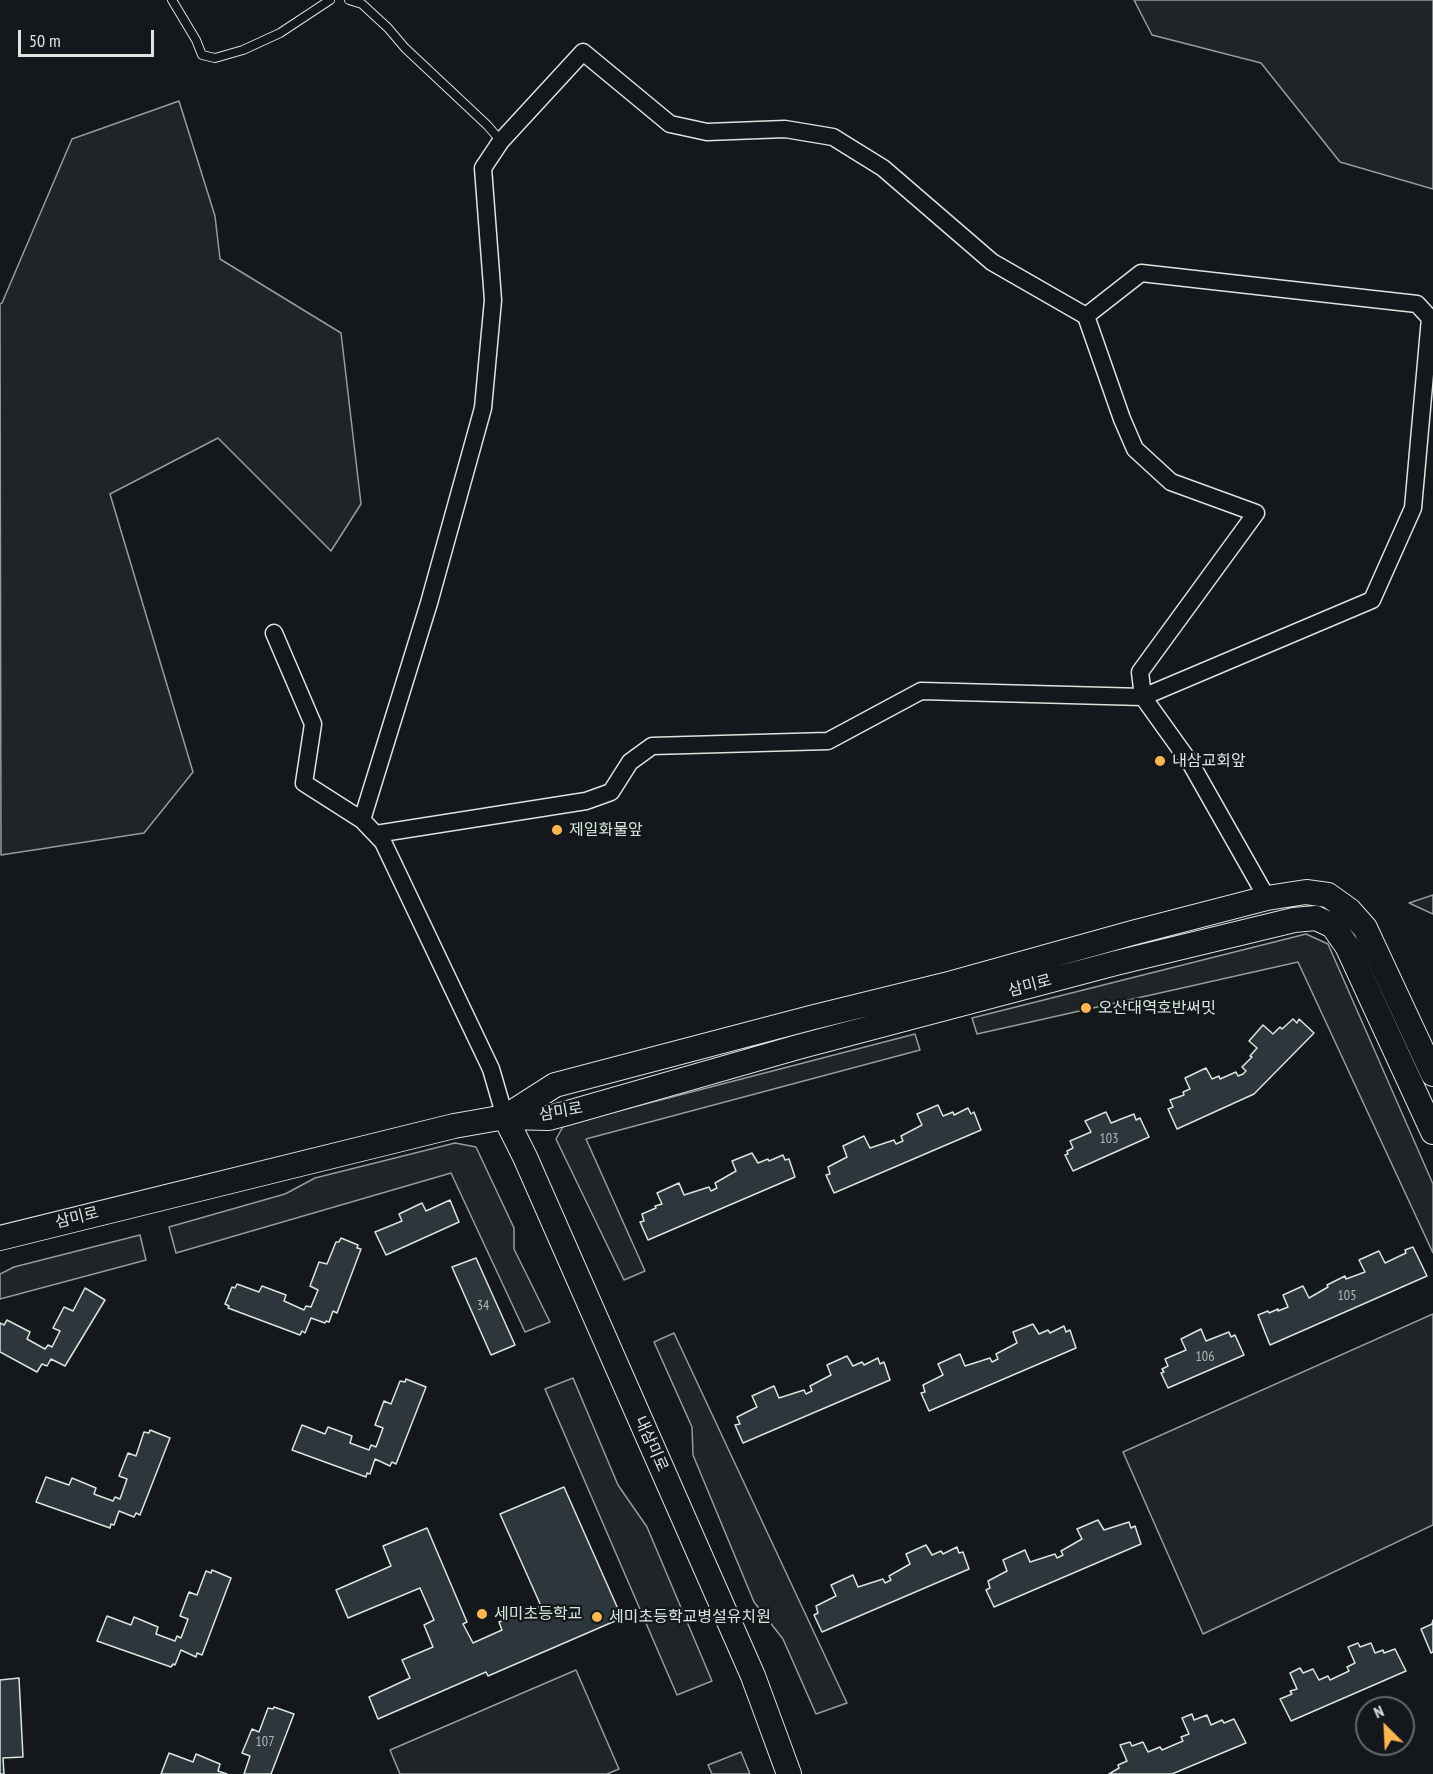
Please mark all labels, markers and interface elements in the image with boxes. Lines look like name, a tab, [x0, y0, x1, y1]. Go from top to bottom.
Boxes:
scale bar	[21, 18, 158, 56]
text: 50 m	[29, 29, 61, 52]
place label: 내삼교회앞	[1172, 751, 1246, 771]
marker: 내삼교회앞	[1153, 754, 1167, 768]
place label: 제일화물앞	[569, 820, 643, 840]
marker: 제일화물앞	[550, 823, 564, 837]
street label: 삼미로	[1006, 971, 1054, 1001]
place label: 오산대역호반써밋	[1098, 998, 1216, 1018]
marker: 오산대역호반써밋	[1079, 1001, 1093, 1015]
street label: 삼미로	[538, 1099, 584, 1125]
house number: 103	[1100, 1131, 1118, 1147]
street label: 삼미로	[53, 1203, 101, 1233]
house number: 105	[1338, 1288, 1356, 1304]
house number: 34	[477, 1298, 489, 1314]
house number: 106	[1196, 1349, 1214, 1365]
street label: 내삼미로	[630, 1413, 672, 1475]
place label: 세미초등학교	[494, 1604, 582, 1624]
marker: 세미초등학교	[475, 1607, 489, 1621]
place label: 세미초등학교병설유치원	[609, 1607, 771, 1627]
marker: 세미초등학교병설유치원	[590, 1610, 604, 1624]
north arrow	[1355, 1696, 1415, 1756]
text: N	[1370, 1700, 1386, 1722]
house number: 107	[256, 1734, 274, 1750]

